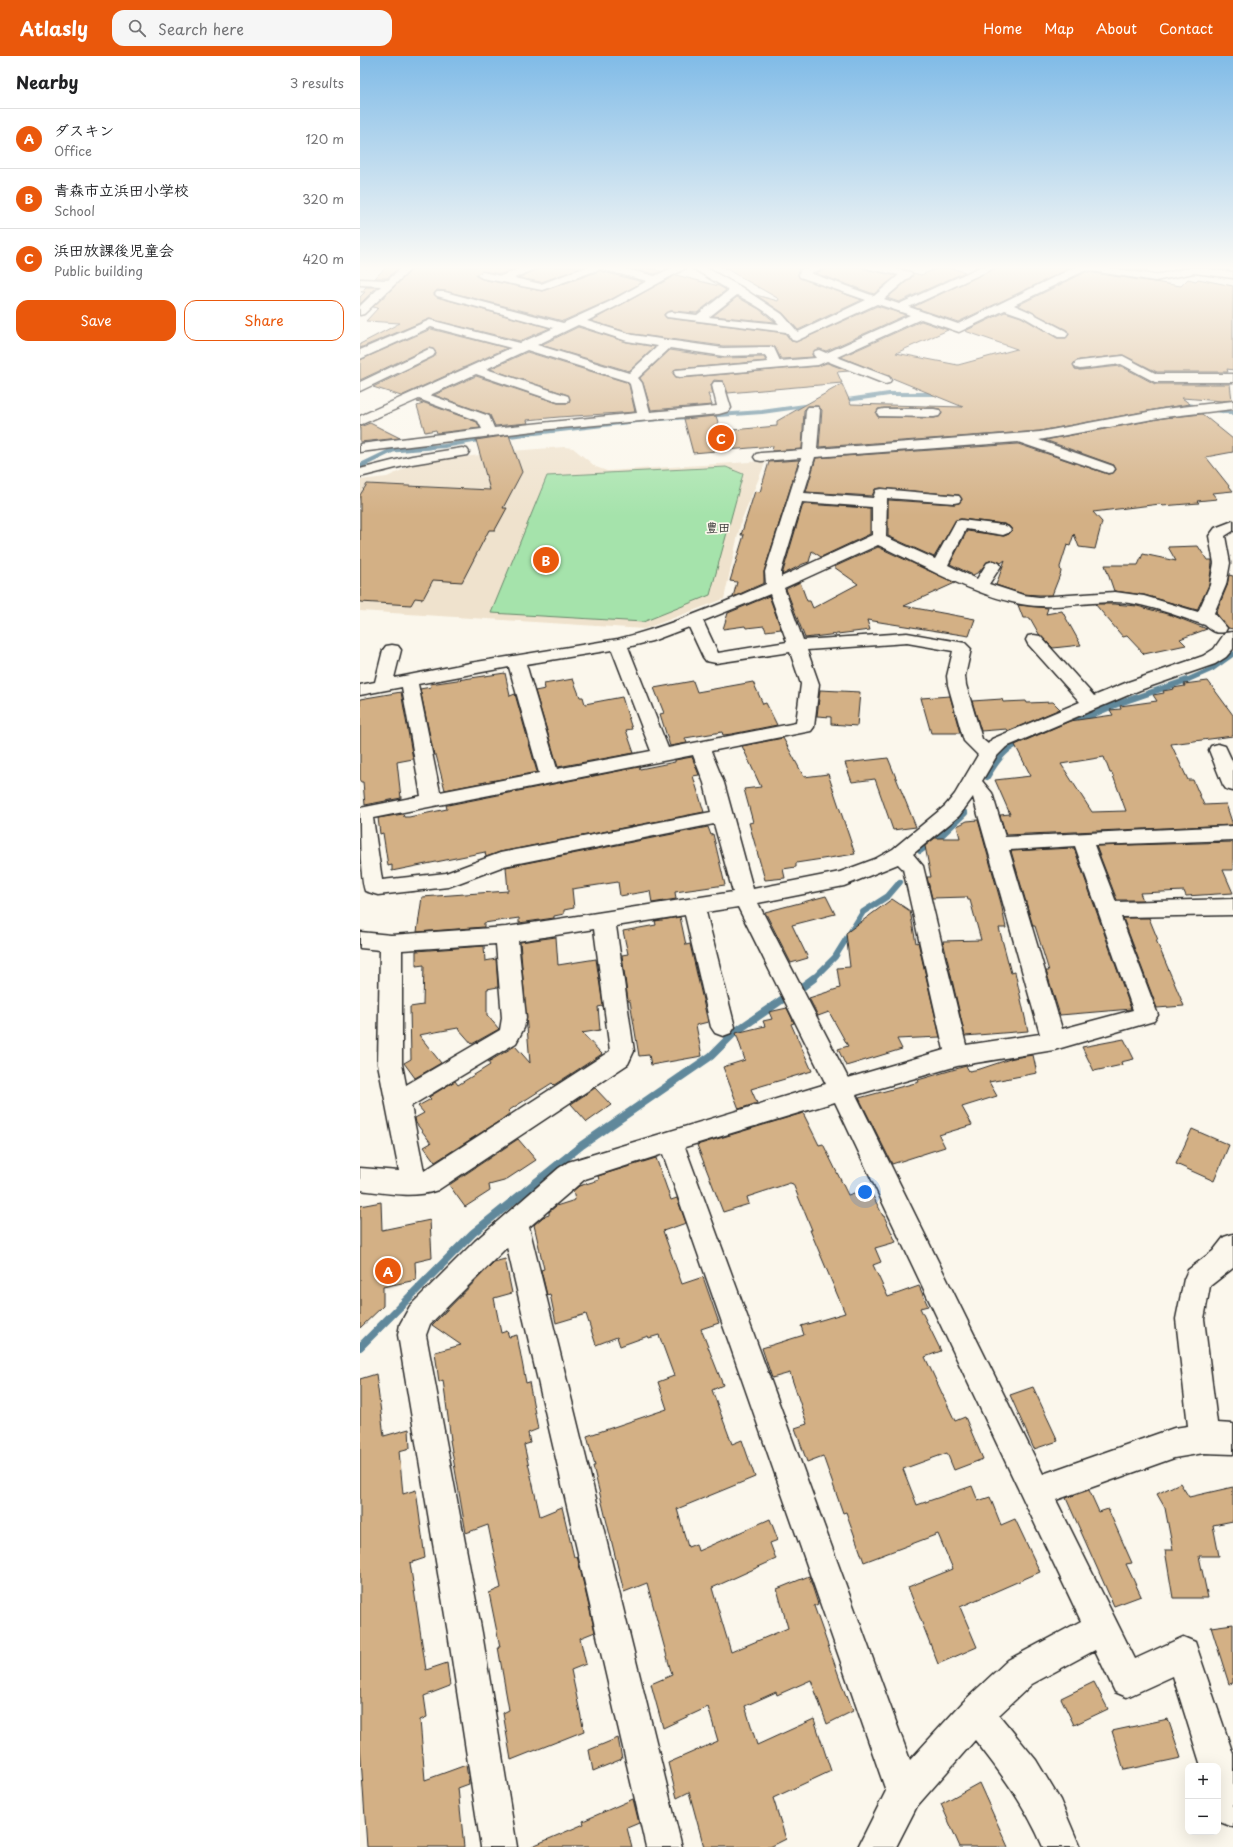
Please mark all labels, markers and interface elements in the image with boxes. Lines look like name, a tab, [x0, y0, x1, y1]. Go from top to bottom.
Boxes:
search box	[112, 10, 392, 46]
text: Atlasly	[20, 14, 88, 42]
icon: search	[126, 17, 148, 39]
text: Search here	[158, 17, 244, 40]
text: Home	[983, 18, 1022, 39]
text: Map	[1044, 18, 1074, 39]
text: About	[1096, 18, 1137, 39]
text: Contact	[1159, 18, 1213, 39]
text: Nearby	[16, 69, 78, 95]
text: 3 results	[290, 73, 344, 92]
text: ダスキン	[54, 118, 114, 141]
text: A	[24, 129, 34, 148]
text: 120 m	[305, 129, 344, 148]
text: Office	[54, 141, 92, 160]
text: 青森市立浜田小学校	[54, 178, 189, 201]
text: B	[25, 189, 33, 208]
text: 320 m	[302, 189, 344, 208]
text: School	[54, 201, 95, 220]
text: 浜田放課後児童会	[54, 238, 174, 261]
text: C	[24, 249, 34, 268]
text: 420 m	[302, 249, 344, 268]
text: Public building	[54, 261, 143, 280]
button: Save	[16, 300, 176, 341]
button: Share	[184, 300, 344, 341]
pin: C	[708, 423, 734, 453]
district label: 豊田	[706, 518, 730, 536]
pin: B	[533, 545, 559, 575]
your location	[855, 1182, 875, 1202]
pin: A	[375, 1256, 401, 1286]
map controls	[1185, 1763, 1221, 1835]
button: +	[1185, 1763, 1221, 1799]
button: −	[1185, 1799, 1221, 1835]

